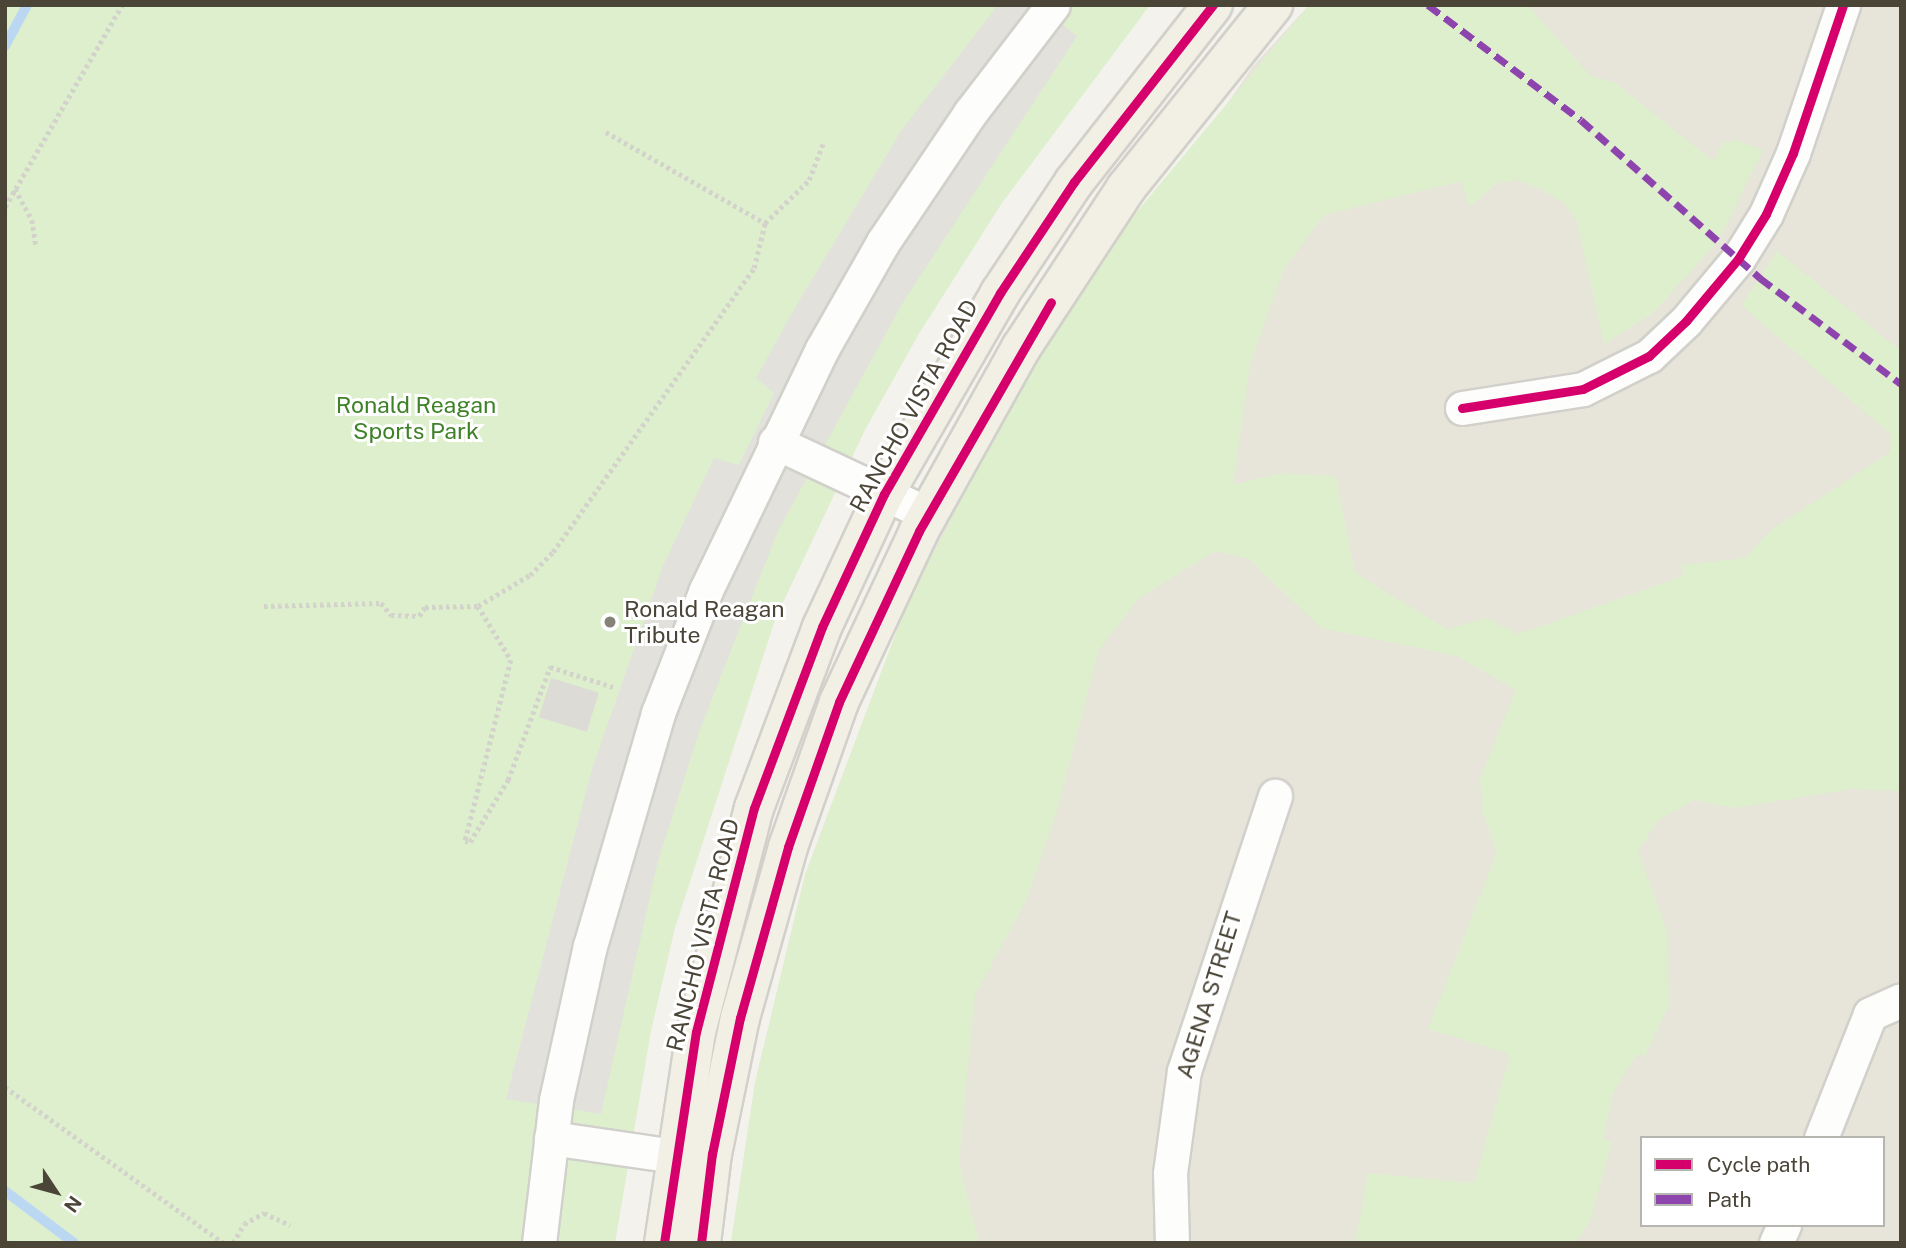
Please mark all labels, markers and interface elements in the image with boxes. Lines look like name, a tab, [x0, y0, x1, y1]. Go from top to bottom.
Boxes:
street label: RANCHO VISTA ROAD	[844, 295, 984, 517]
park label: Ronald Reagan Sports Park	[336, 391, 496, 445]
place label: Ronald Reagan Tribute	[624, 595, 785, 649]
marker: Ronald Reagan Tribute	[602, 614, 618, 630]
street label: RANCHO VISTA ROAD	[661, 815, 745, 1055]
street label: AGENA STREET	[1171, 908, 1247, 1082]
legend	[1640, 1136, 1885, 1227]
text: Cycle path	[1707, 1152, 1810, 1177]
north arrow	[21, 1157, 91, 1227]
text: Path	[1707, 1187, 1752, 1212]
text: N	[60, 1192, 86, 1217]

